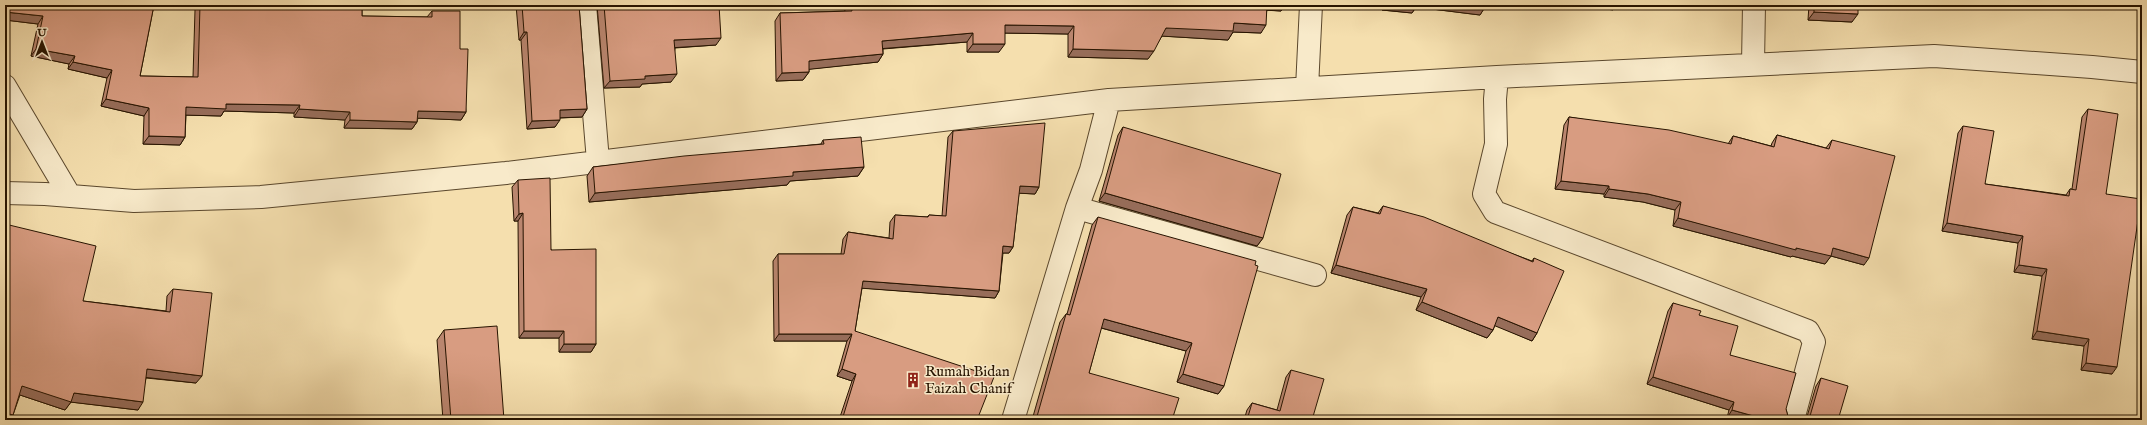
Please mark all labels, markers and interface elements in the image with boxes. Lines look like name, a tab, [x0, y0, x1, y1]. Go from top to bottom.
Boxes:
north arrow	[22, 22, 62, 62]
text: U	[36, 26, 47, 40]
place label: Rumah Bidan Faizah Chanif	[925, 362, 1015, 398]
building icon: Rumah Bidan Faizah Chanif	[904, 371, 922, 389]

